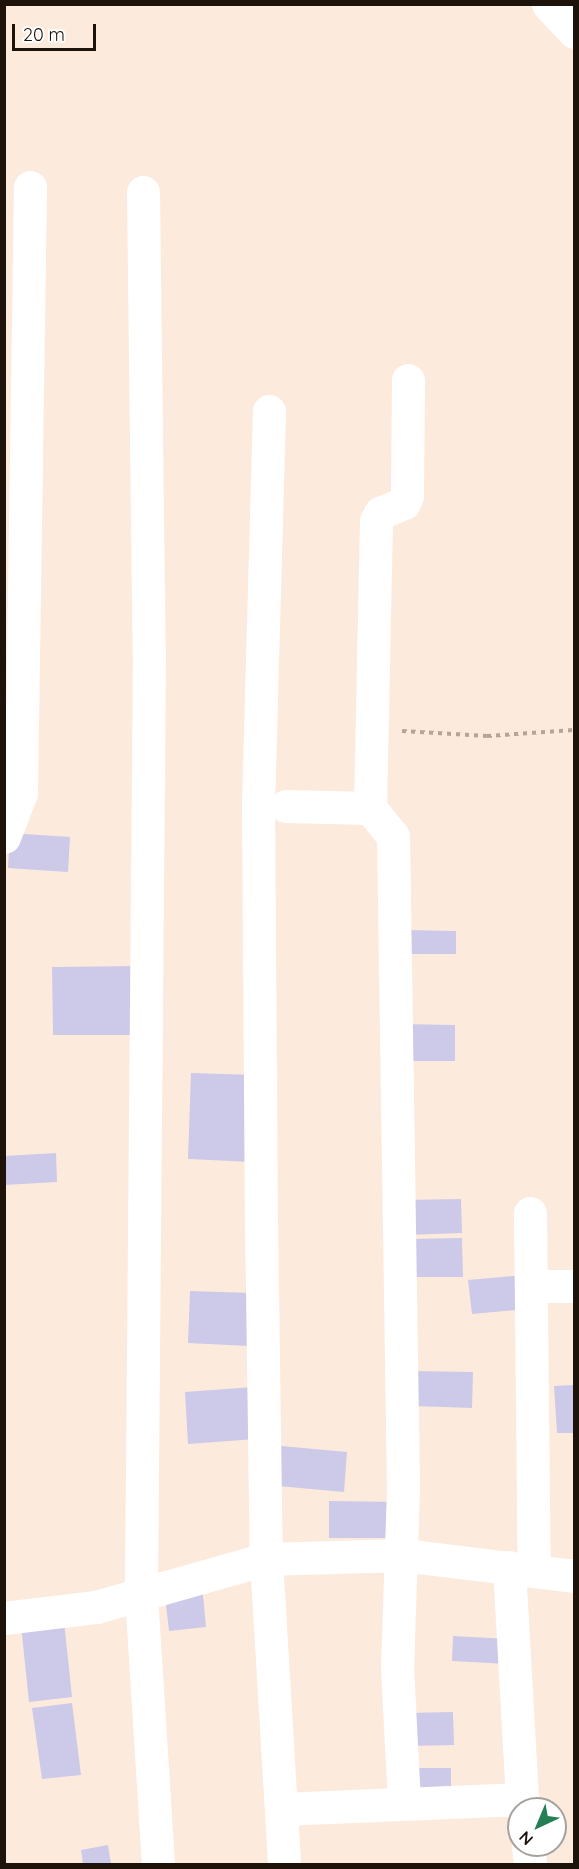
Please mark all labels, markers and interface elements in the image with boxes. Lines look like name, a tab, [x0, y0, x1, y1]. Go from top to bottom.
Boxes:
scale bar	[15, 12, 99, 50]
text: 20 m	[23, 23, 65, 46]
north arrow	[507, 1797, 567, 1857]
text: N	[515, 1827, 537, 1850]

